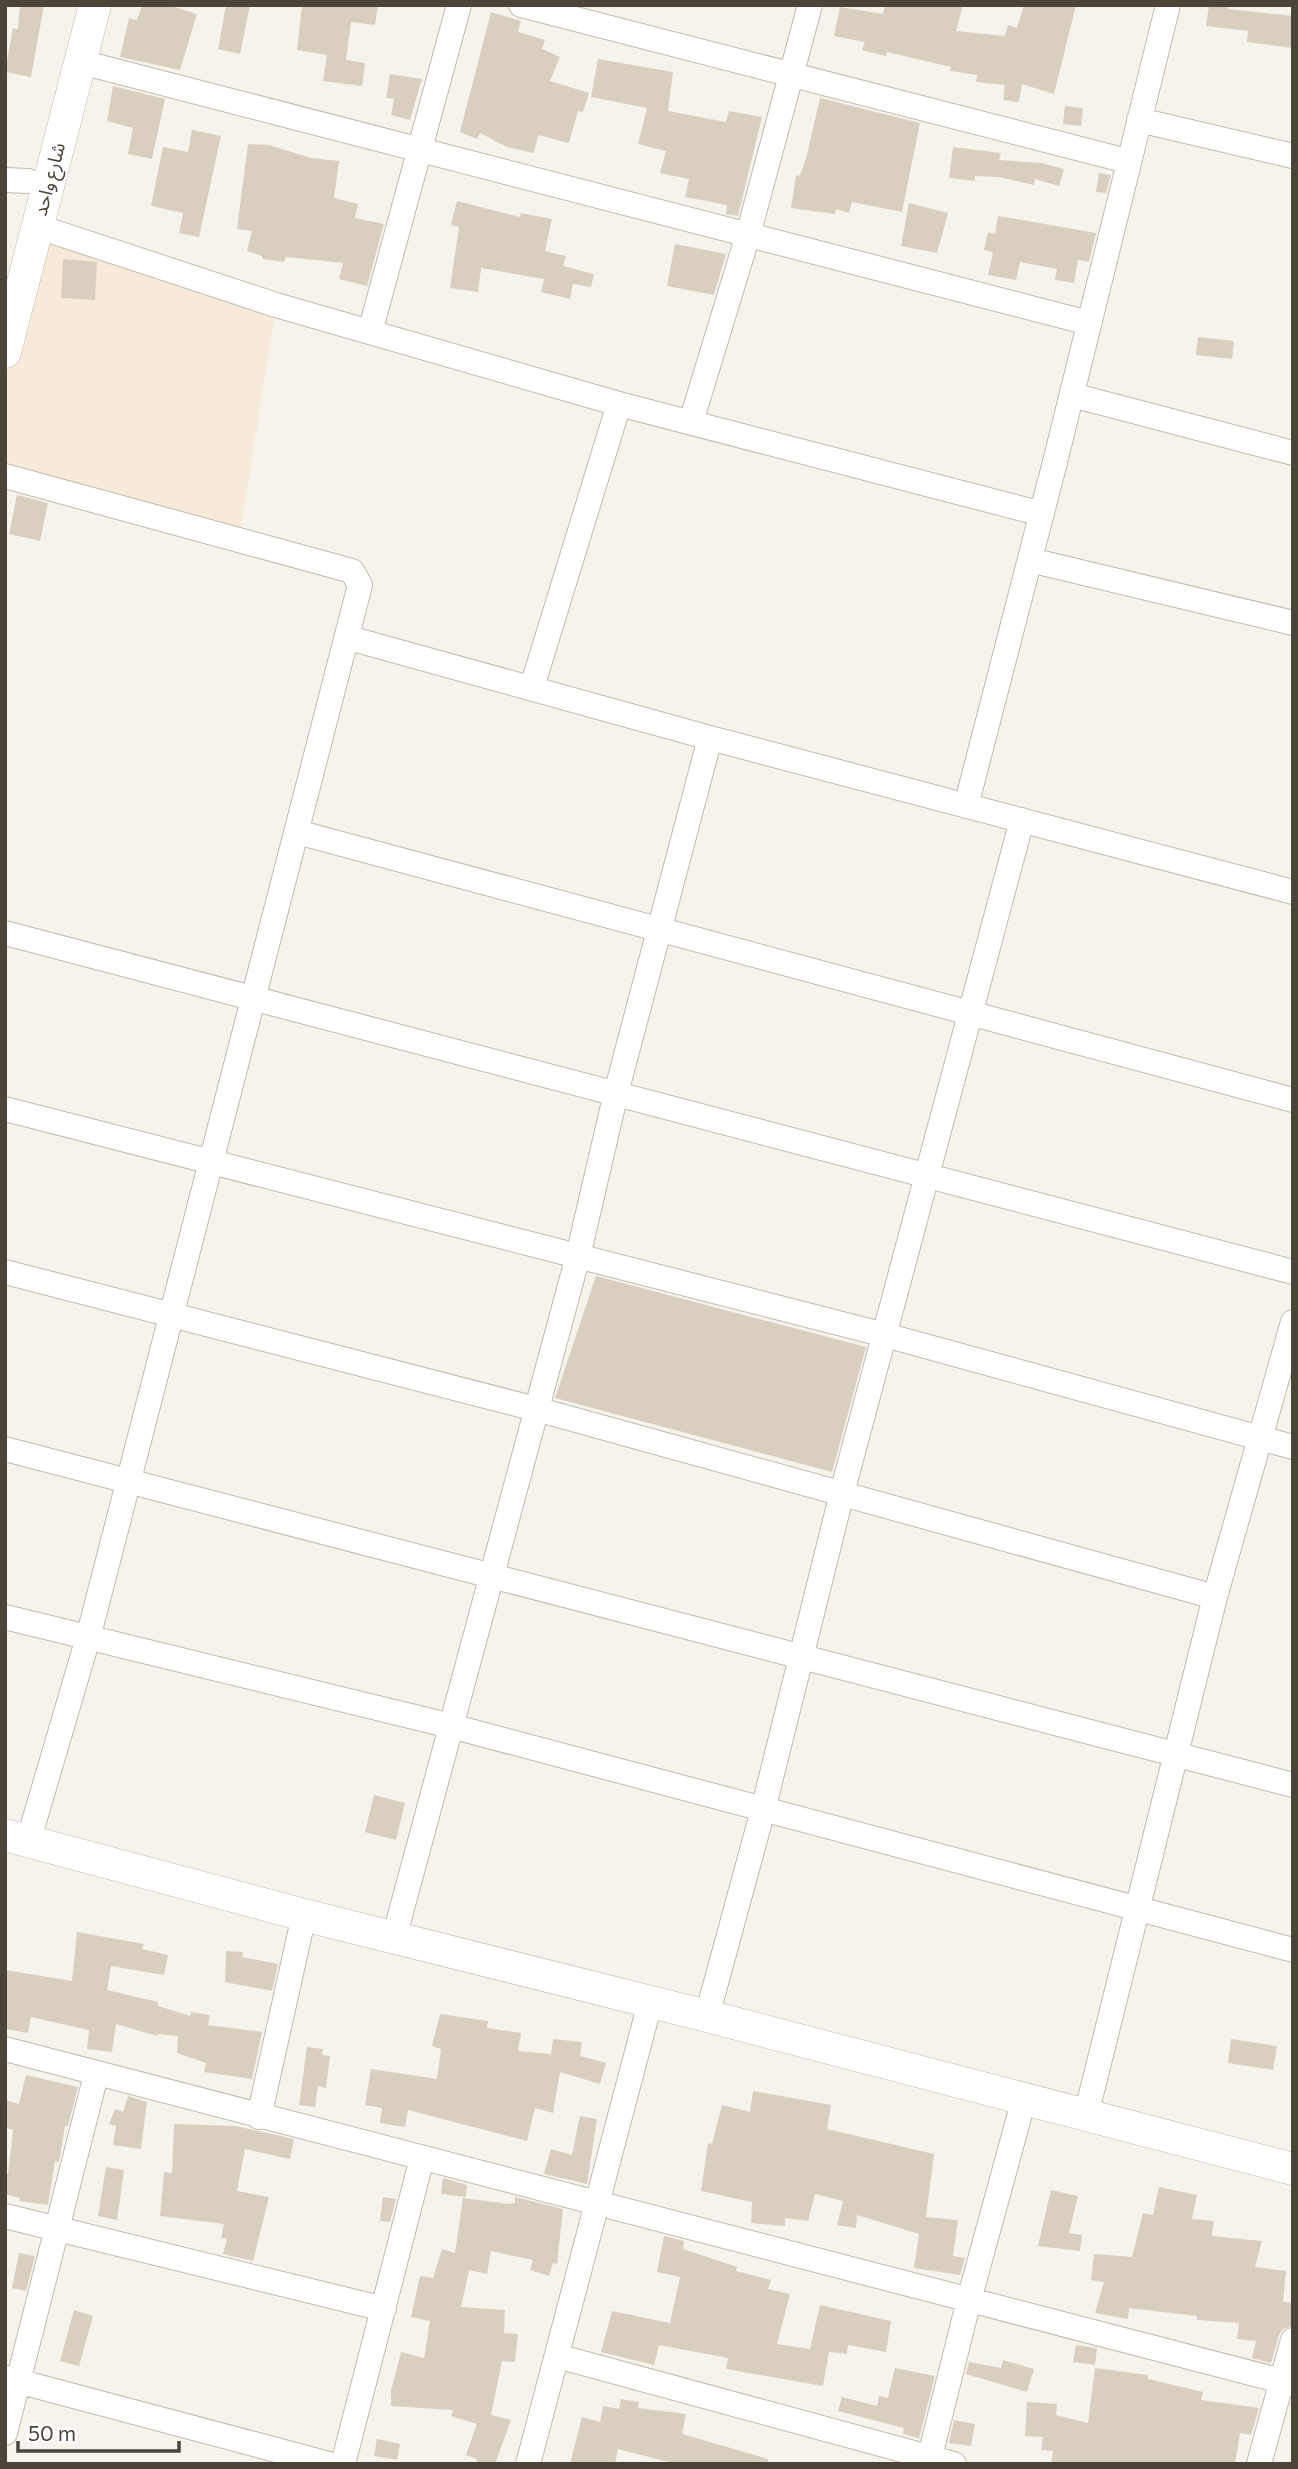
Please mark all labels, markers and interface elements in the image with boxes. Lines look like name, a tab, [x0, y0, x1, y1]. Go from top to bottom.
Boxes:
street label: شارع واحد	[28, 140, 72, 219]
scale bar	[18, 2410, 178, 2454]
text: 50 m	[28, 2420, 76, 2445]

